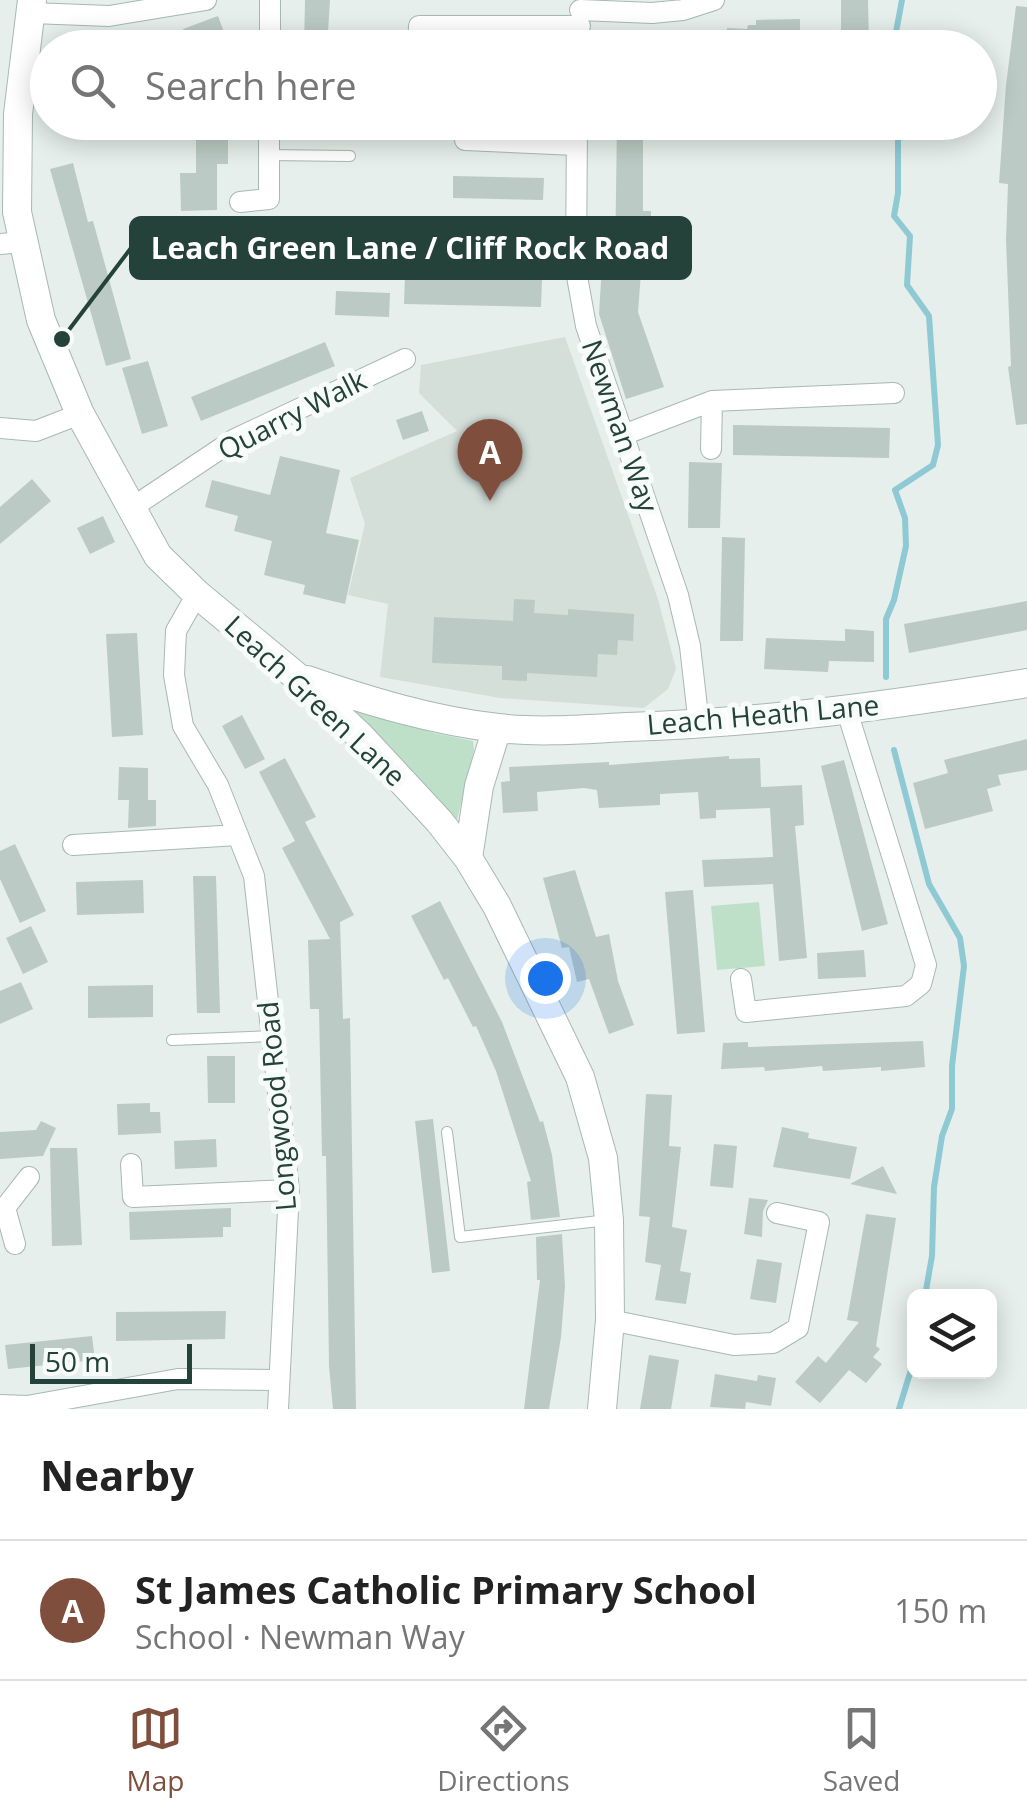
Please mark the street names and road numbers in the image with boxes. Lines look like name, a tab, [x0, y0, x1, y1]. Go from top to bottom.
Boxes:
street label: Newman Way	[574, 334, 669, 518]
street label: Quarry Walk	[211, 360, 373, 468]
street label: Leach Green Lane	[217, 606, 414, 794]
street label: Leach Heath Lane	[645, 685, 881, 743]
street label: Longwood Road	[248, 1000, 304, 1213]

